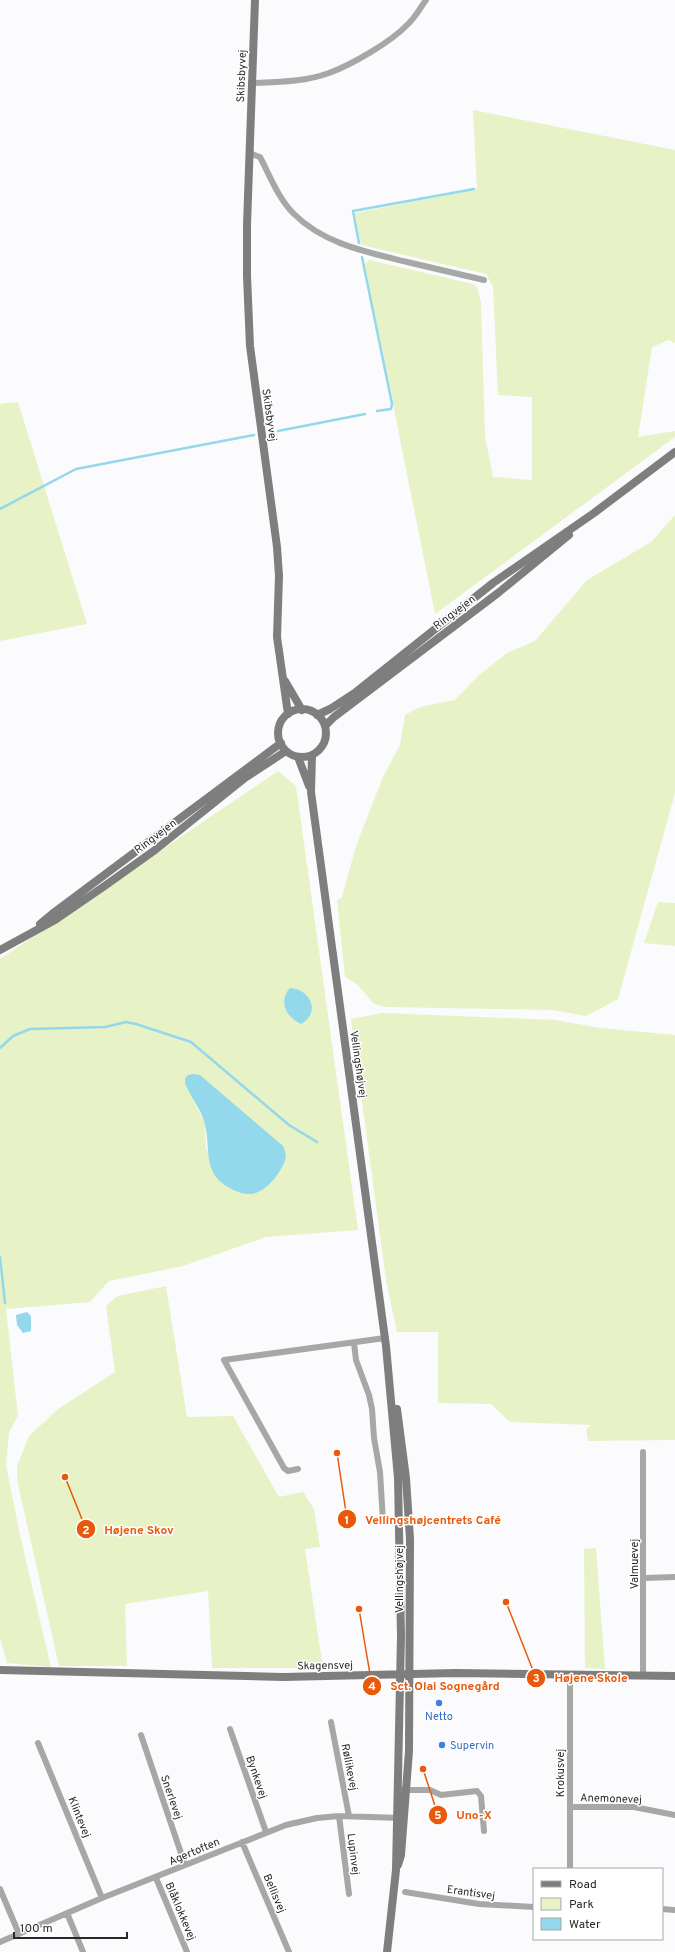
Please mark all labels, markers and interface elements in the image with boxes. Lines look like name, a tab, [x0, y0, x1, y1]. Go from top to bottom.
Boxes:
street label: Skibsbyvej	[234, 49, 250, 103]
street label: Skibsbyvej	[258, 388, 280, 442]
street label: Ringvejen	[431, 592, 478, 633]
street label: Ringvejen	[132, 816, 179, 857]
street label: Vellingshøjvej	[346, 1030, 370, 1099]
callout: Vellingshøjcentrets Café	[337, 1507, 509, 1531]
text: 1	[345, 1513, 349, 1529]
text: Vellingshøjcentrets Café	[365, 1513, 501, 1529]
callout: Højene Skov	[76, 1517, 182, 1541]
text: 2	[82, 1523, 90, 1539]
text: Højene Skov	[104, 1523, 174, 1539]
street label: Valmuevej	[628, 1539, 642, 1589]
street label: Vellingshøjvej	[393, 1545, 407, 1613]
street label: Skagensvej	[297, 1659, 353, 1673]
callout: Højene Skole	[526, 1666, 636, 1690]
text: 3	[532, 1671, 540, 1687]
text: Højene Skole	[554, 1671, 628, 1687]
callout: Sct. Olai Sognegård	[362, 1674, 507, 1698]
text: 4	[368, 1679, 376, 1695]
text: Sct. Olai Sognegård	[390, 1679, 500, 1695]
marker: Netto	[434, 1698, 444, 1708]
place label: Netto	[425, 1710, 453, 1724]
place label: Supervin	[450, 1739, 494, 1753]
marker: Supervin	[437, 1740, 447, 1750]
street label: Røllikevej	[338, 1743, 360, 1792]
street label: Krokusvej	[554, 1749, 568, 1797]
street label: Bynkevej	[242, 1754, 270, 1801]
street label: Snerlevej	[157, 1773, 185, 1821]
street label: Anemonevej	[580, 1791, 642, 1807]
street label: Klintevej	[65, 1795, 94, 1840]
callout: Uno-X	[428, 1803, 500, 1827]
text: 5	[434, 1808, 442, 1824]
text: Uno-X	[456, 1808, 492, 1824]
street label: Lupinvej	[344, 1832, 363, 1876]
street label: Agertoften	[167, 1835, 222, 1869]
legend	[533, 1868, 663, 1940]
street label: Bellisvej	[260, 1872, 289, 1915]
text: Road	[569, 1877, 597, 1893]
street label: Blåklokkevej	[162, 1880, 199, 1943]
street label: Erantisvej	[446, 1883, 496, 1903]
text: Park	[569, 1897, 594, 1913]
scale bar	[14, 1914, 127, 1940]
text: Water	[569, 1917, 601, 1933]
text: 100 m	[20, 1921, 53, 1937]

